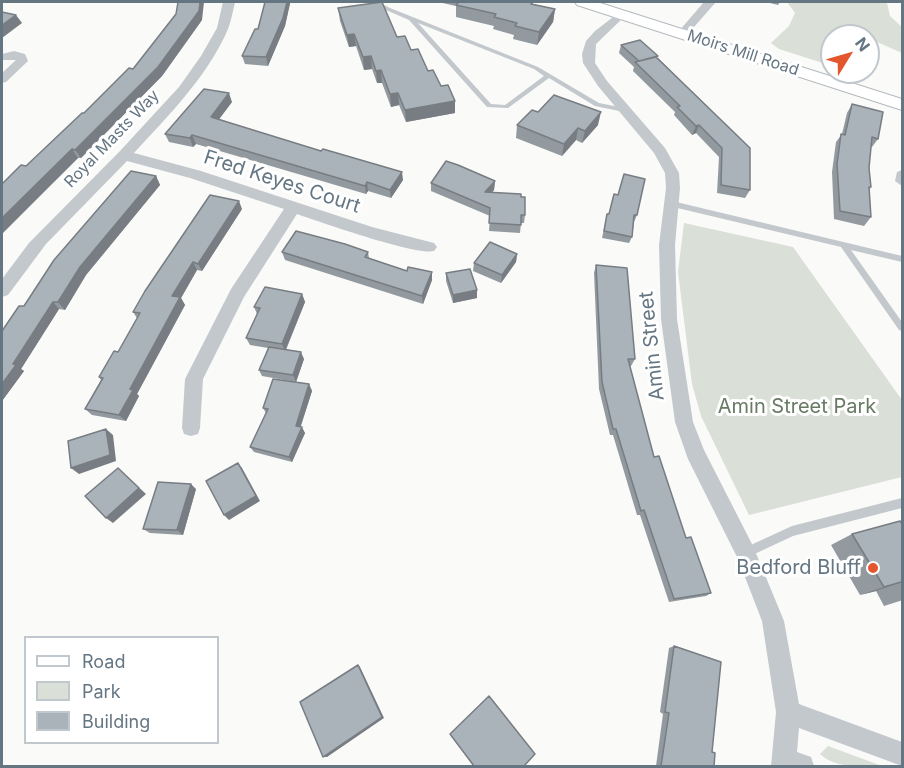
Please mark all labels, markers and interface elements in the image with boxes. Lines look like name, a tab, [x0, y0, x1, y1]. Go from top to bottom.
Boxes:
north arrow	[820, 24, 880, 84]
street label: Moirs Mill Road	[685, 26, 801, 80]
text: N	[851, 33, 874, 55]
street label: Royal Masts Way	[61, 86, 163, 192]
street label: Fred Keyes Court	[201, 145, 363, 219]
street label: Amin Street	[634, 290, 670, 402]
park label: Amin Street Park	[718, 395, 876, 419]
place label: Bedford Bluff	[736, 556, 861, 580]
marker: Bedford Bluff	[866, 561, 880, 575]
legend	[24, 636, 219, 744]
text: Road	[82, 651, 125, 672]
text: Park	[82, 681, 121, 702]
text: Building	[82, 711, 150, 732]

